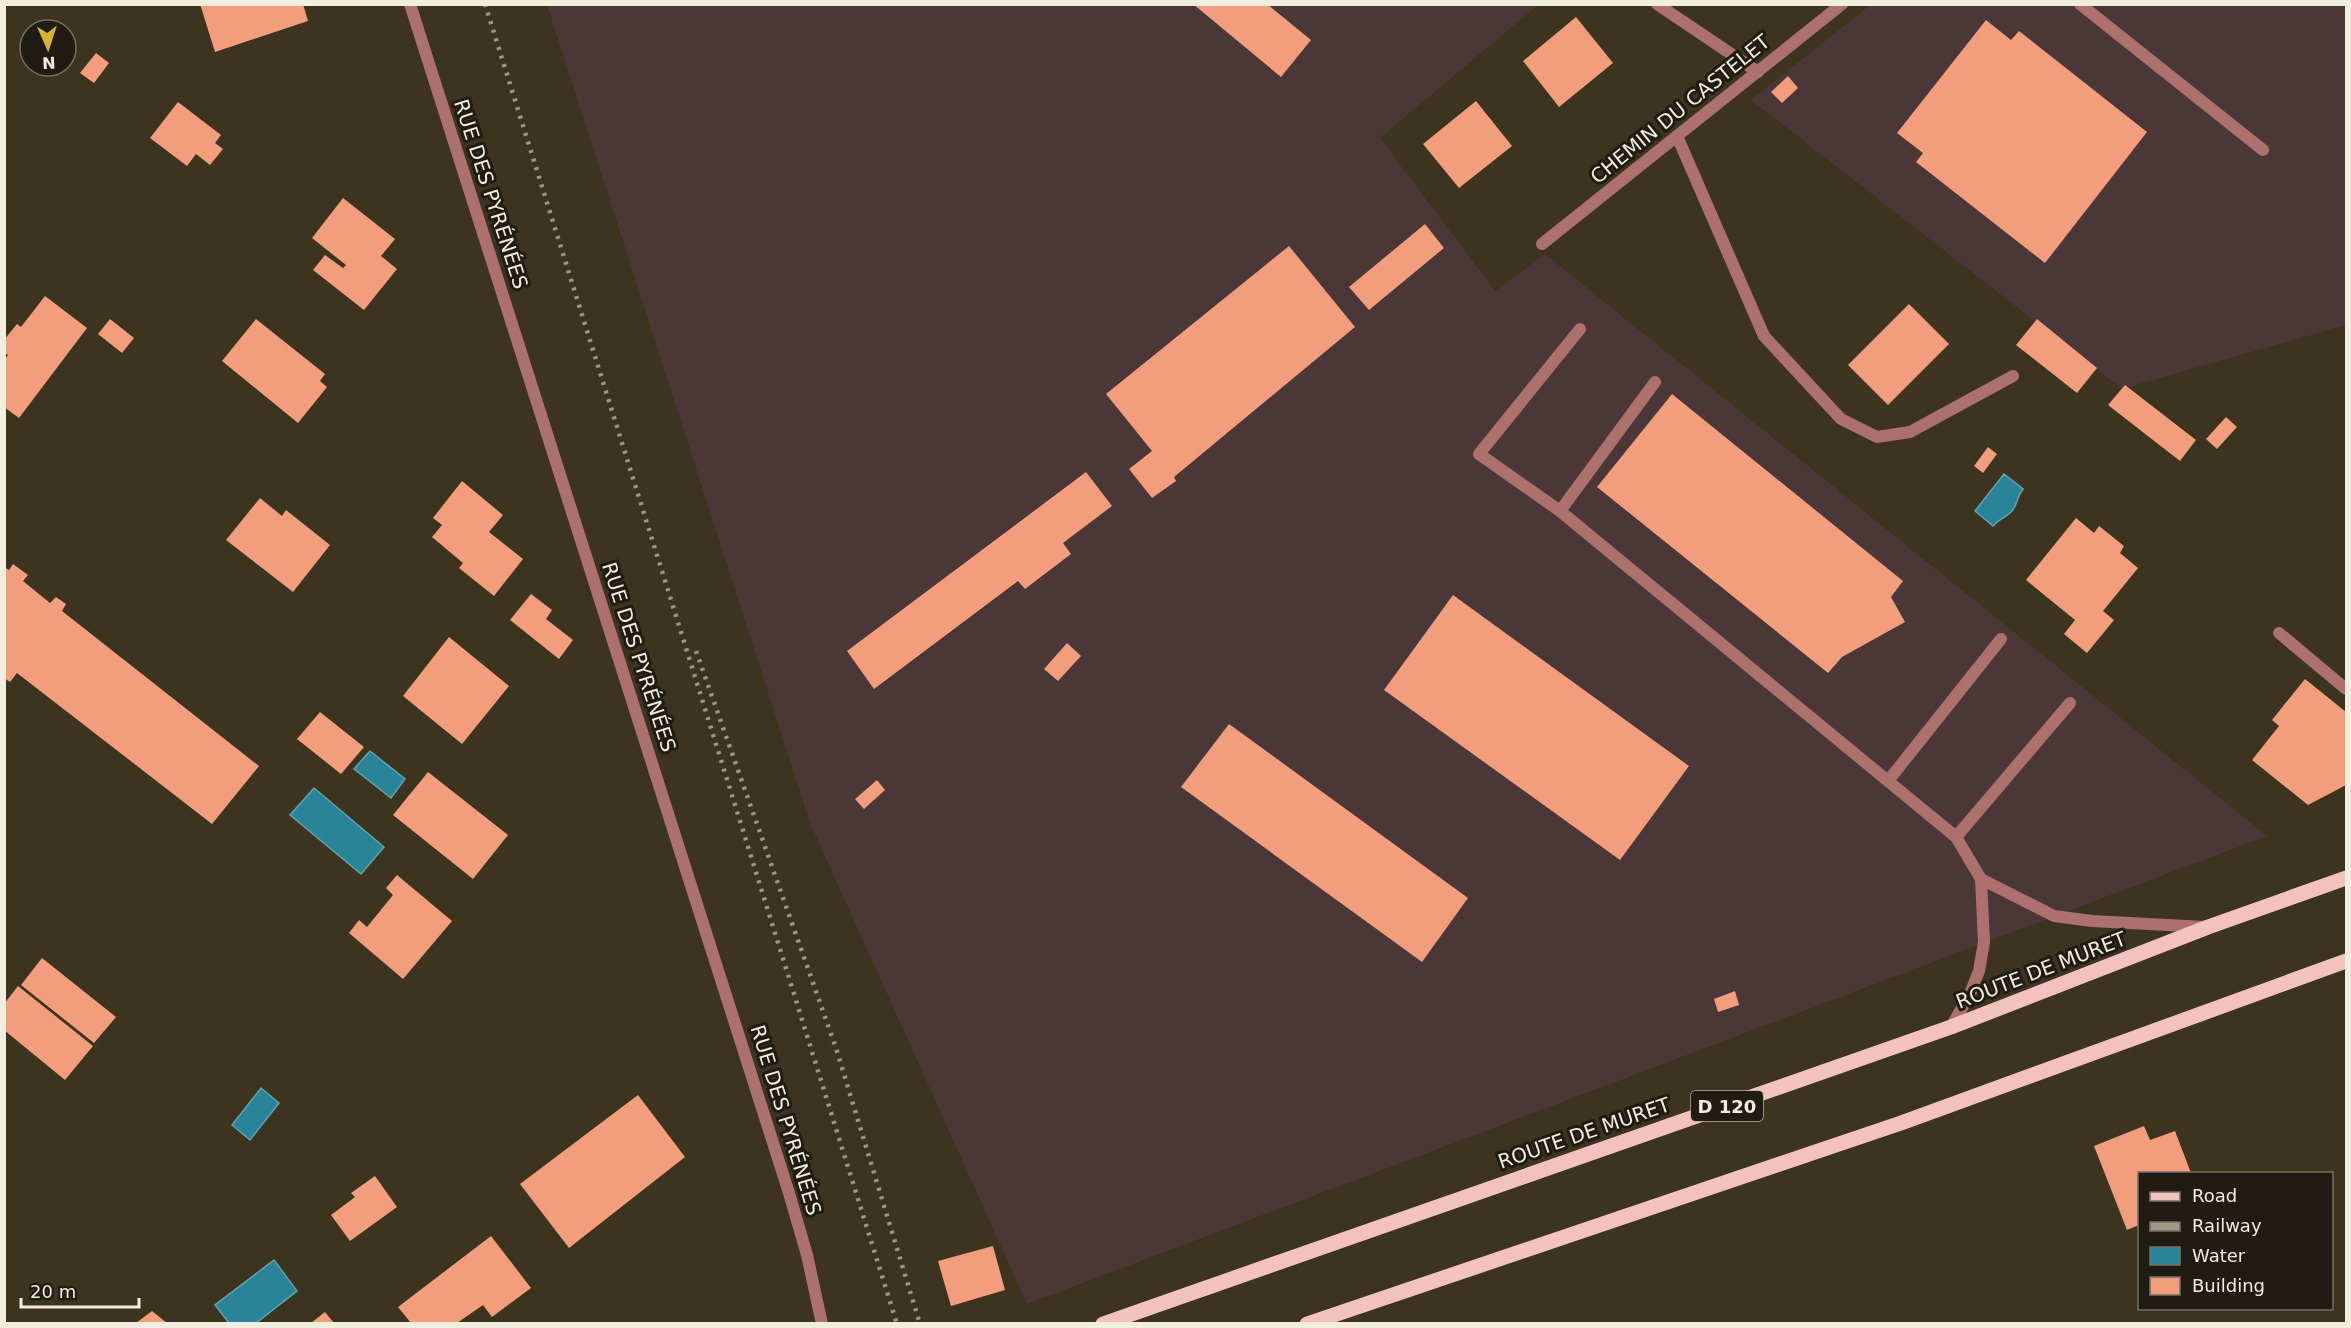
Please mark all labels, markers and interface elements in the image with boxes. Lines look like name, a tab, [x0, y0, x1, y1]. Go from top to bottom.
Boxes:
north arrow	[18, 18, 78, 78]
street label: CHEMIN DU CASTELET	[1586, 29, 1775, 189]
text: N	[42, 53, 56, 72]
street label: RUE DES PYRÉNÉES	[449, 96, 533, 292]
street label: RUE DES PYRÉNÉES	[597, 559, 681, 755]
street label: ROUTE DE MURET	[1952, 926, 2130, 1014]
street label: RUE DES PYRÉNÉES	[746, 1022, 826, 1218]
road number: D 120	[1691, 1091, 1763, 1121]
street label: ROUTE DE MURET	[1495, 1092, 1674, 1174]
legend	[2138, 1172, 2333, 1310]
text: Road	[2192, 1185, 2237, 1206]
text: Railway	[2192, 1215, 2262, 1236]
text: Water	[2192, 1245, 2246, 1266]
scale bar	[21, 1271, 140, 1309]
text: Building	[2192, 1275, 2265, 1296]
text: 20 m	[30, 1281, 76, 1302]

